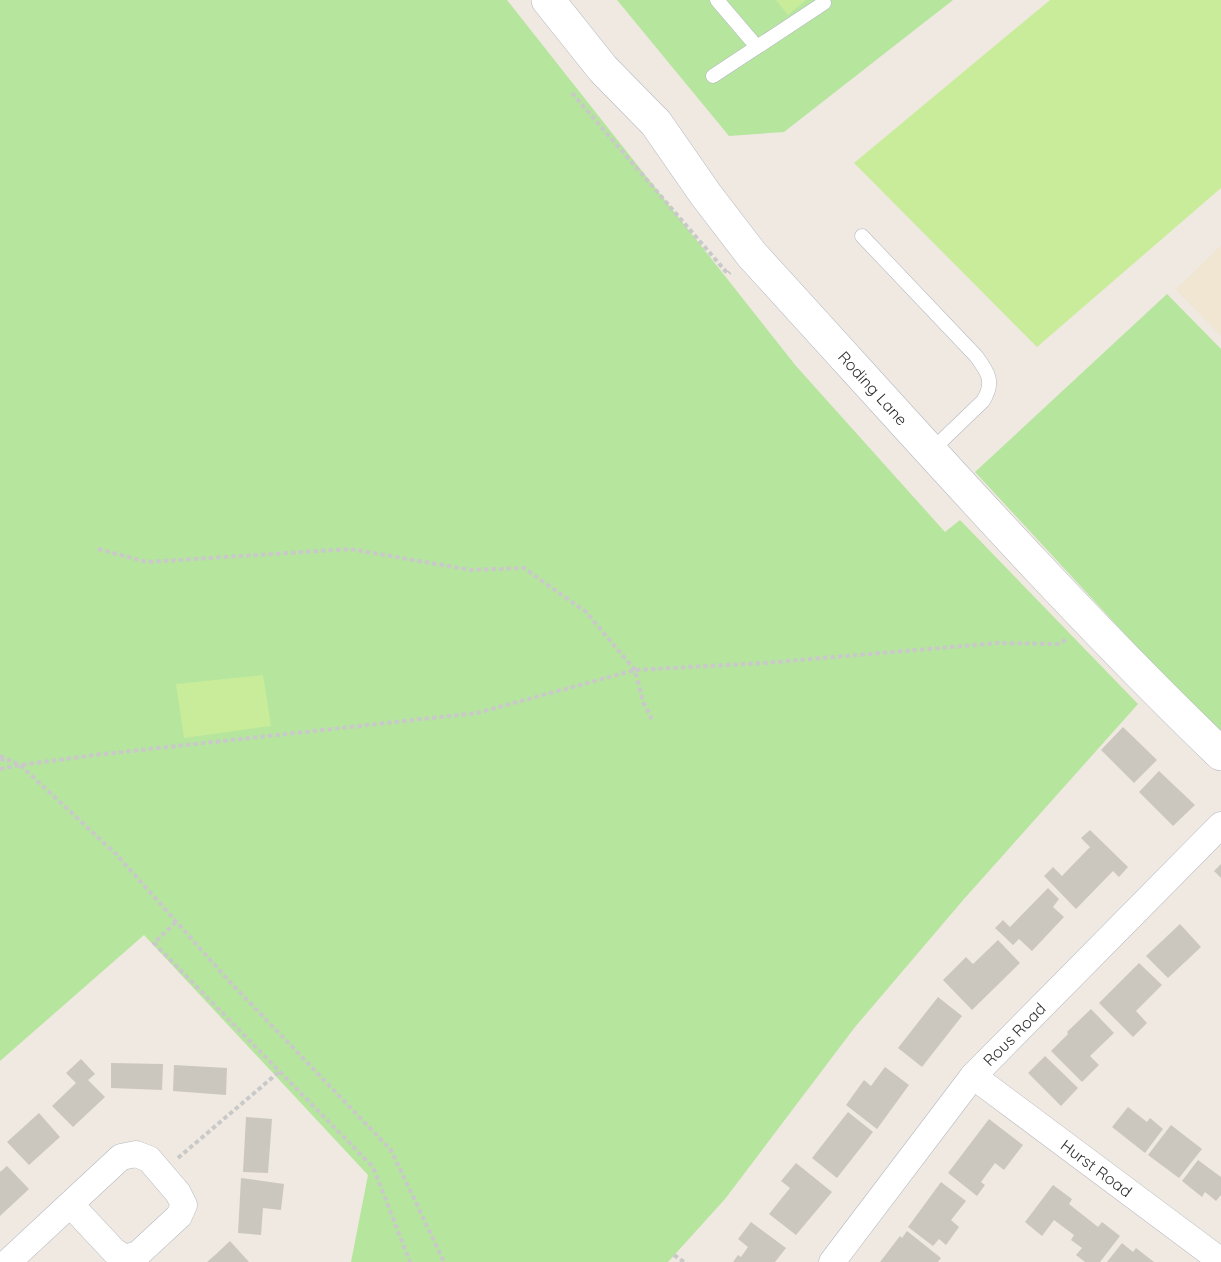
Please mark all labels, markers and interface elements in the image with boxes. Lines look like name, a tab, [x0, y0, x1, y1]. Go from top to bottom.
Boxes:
street label: Roding Lane	[834, 347, 912, 429]
street label: Rous Road	[979, 998, 1050, 1070]
street label: Hurst Road	[1057, 1135, 1136, 1201]

